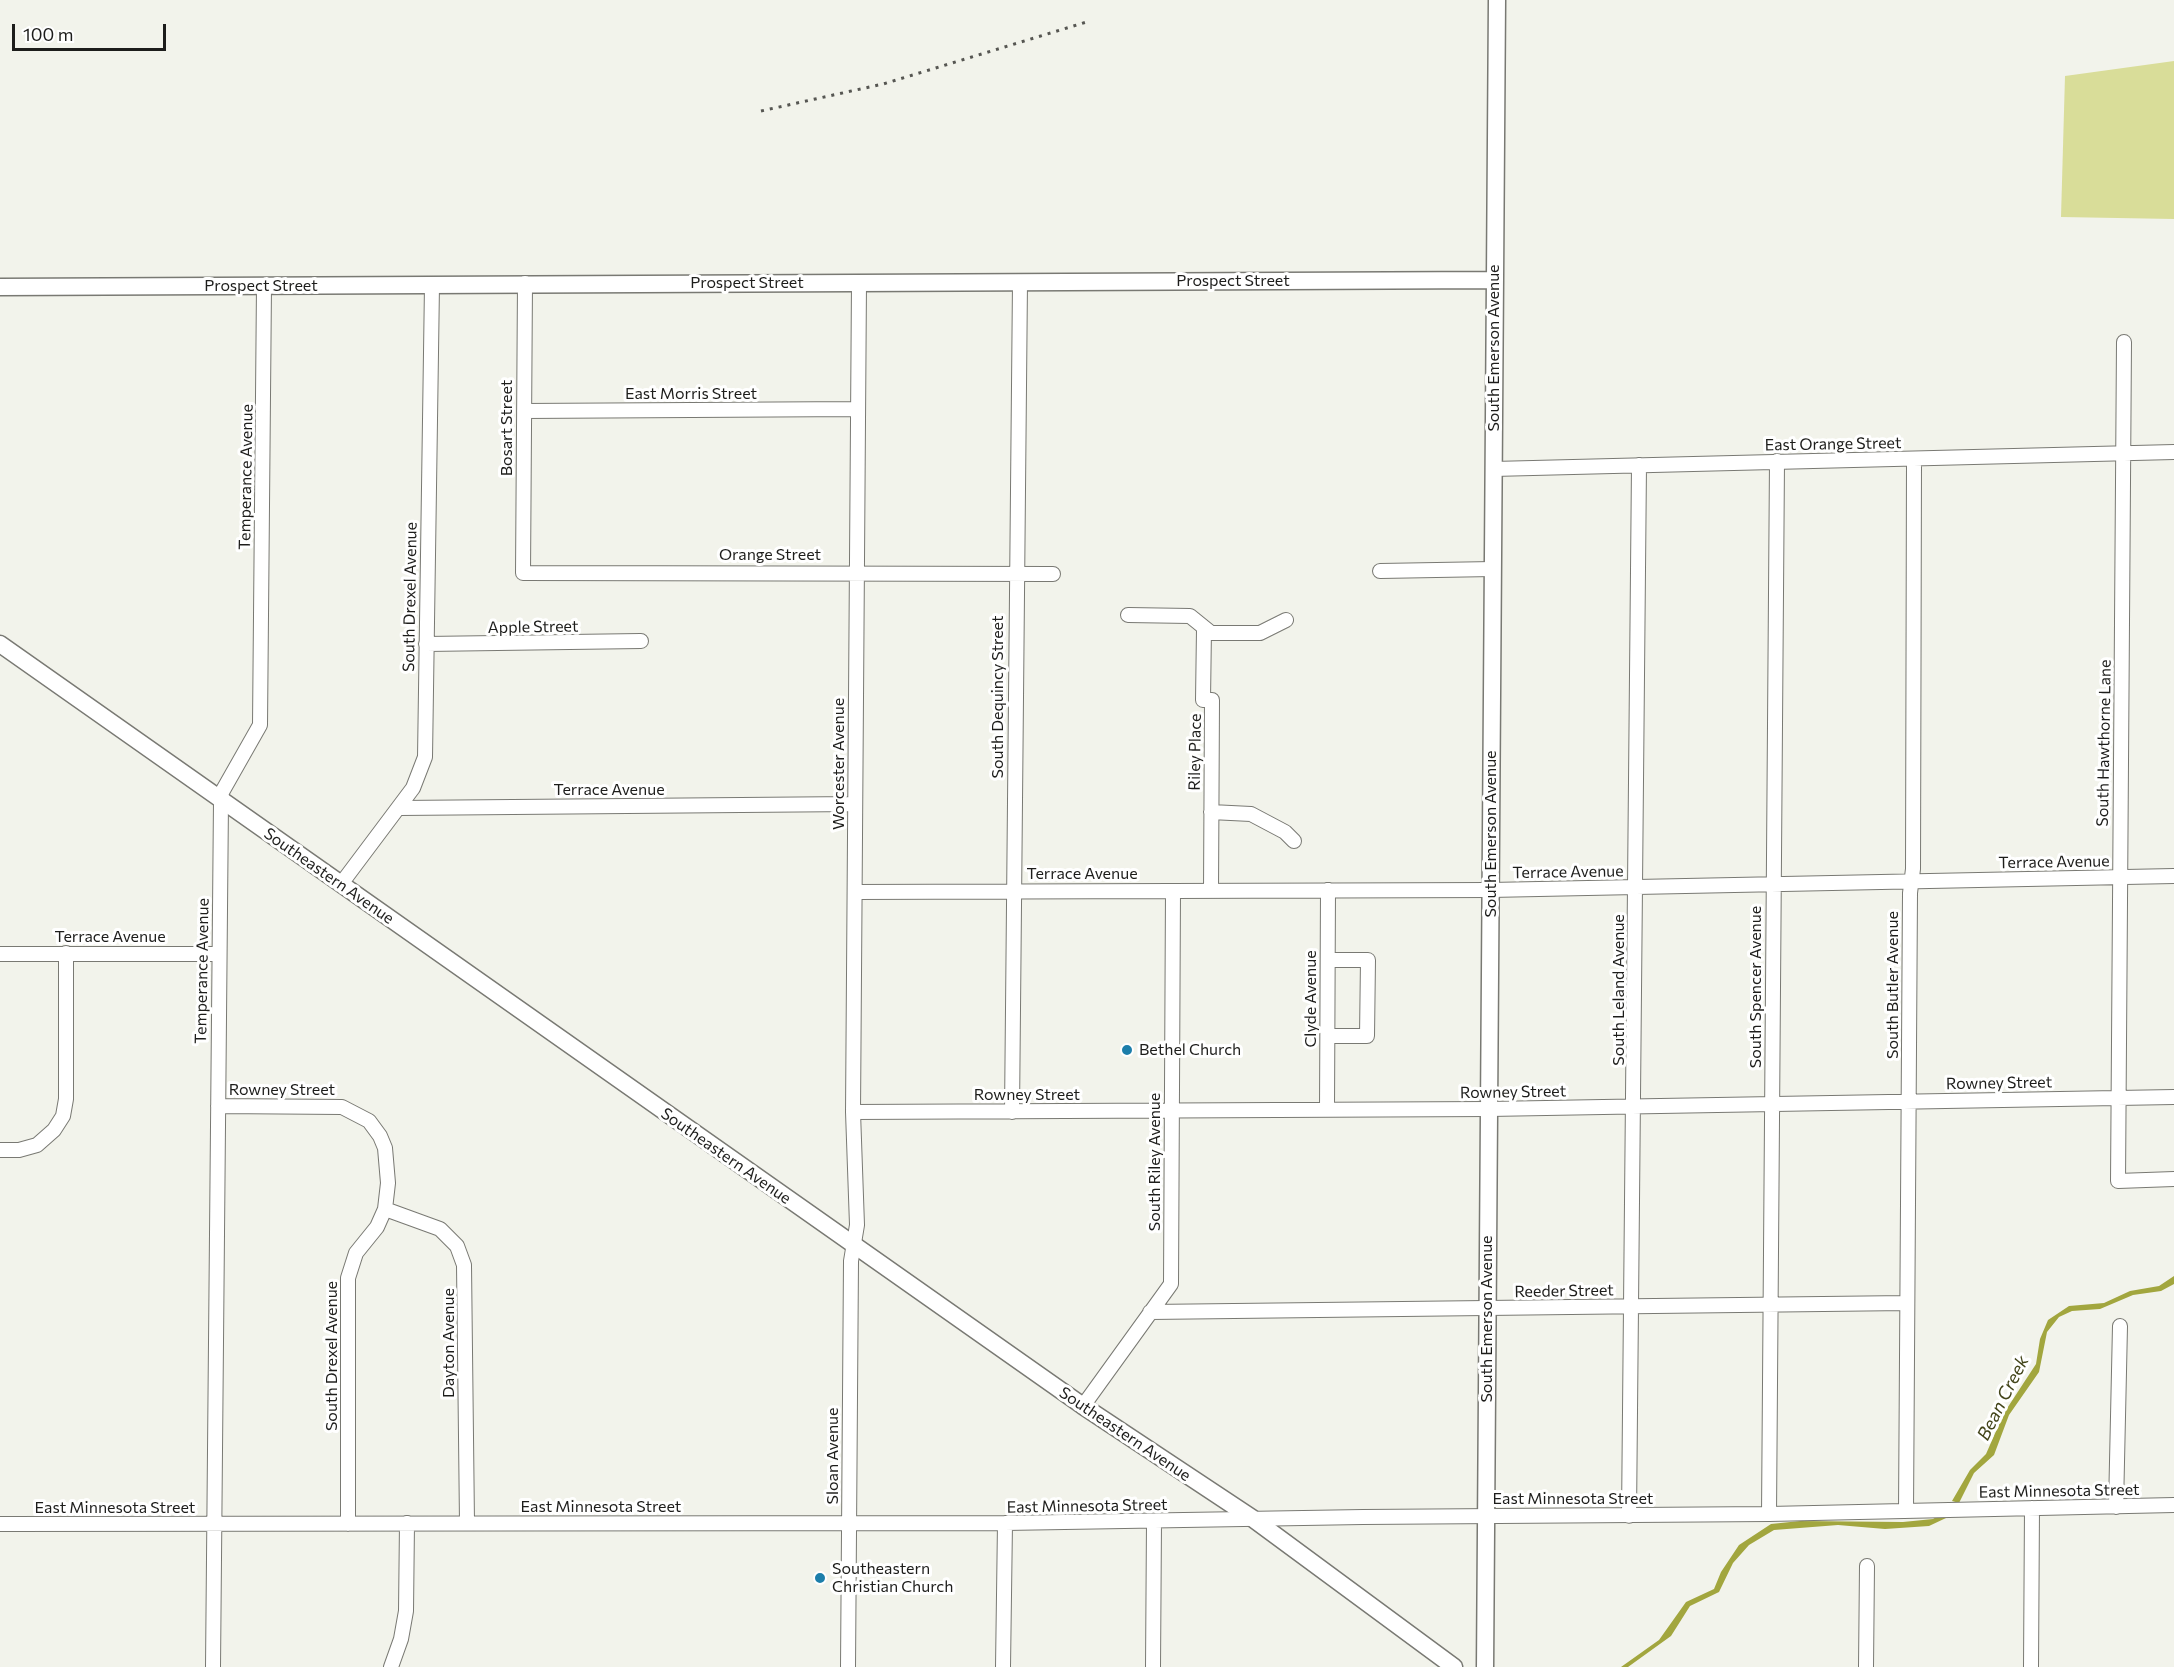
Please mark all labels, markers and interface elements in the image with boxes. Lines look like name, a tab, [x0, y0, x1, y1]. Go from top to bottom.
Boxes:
scale bar	[15, 12, 170, 50]
text: 100 m	[23, 23, 73, 45]
street label: South Emerson Avenue	[1484, 264, 1504, 432]
street label: Prospect Street	[1176, 271, 1290, 291]
street label: Prospect Street	[690, 273, 804, 293]
street label: Prospect Street	[204, 276, 318, 296]
street label: Bosart Street	[497, 380, 517, 476]
street label: East Morris Street	[625, 384, 757, 404]
street label: Temperance Avenue	[235, 404, 257, 550]
street label: East Orange Street	[1764, 433, 1902, 455]
street label: South Drexel Avenue	[399, 522, 421, 672]
street label: Orange Street	[719, 545, 821, 565]
street label: South Dequincy Street	[988, 616, 1008, 778]
street label: Apple Street	[487, 617, 579, 637]
street label: South Hawthorne Lane	[2093, 659, 2115, 827]
street label: Worcester Avenue	[829, 698, 849, 830]
street label: Riley Place	[1185, 713, 1205, 791]
street label: South Emerson Avenue	[1481, 750, 1501, 918]
street label: Terrace Avenue	[553, 780, 665, 800]
street label: Southeastern Avenue	[260, 824, 398, 928]
street label: Terrace Avenue	[1998, 851, 2110, 873]
street label: Terrace Avenue	[1512, 861, 1624, 883]
street label: Terrace Avenue	[1026, 864, 1138, 884]
street label: Temperance Avenue	[191, 898, 213, 1044]
street label: South Spencer Avenue	[1746, 906, 1766, 1068]
street label: South Butler Avenue	[1883, 911, 1903, 1059]
street label: South Leland Avenue	[1609, 914, 1629, 1066]
street label: Terrace Avenue	[54, 927, 166, 947]
street label: Clyde Avenue	[1301, 950, 1321, 1048]
place label: Bethel Church	[1139, 1040, 1241, 1060]
marker: Bethel Church	[1120, 1043, 1134, 1057]
street label: Rowney Street	[1946, 1072, 2052, 1094]
street label: Rowney Street	[229, 1080, 335, 1100]
street label: Rowney Street	[1460, 1081, 1566, 1103]
street label: Rowney Street	[974, 1085, 1080, 1105]
street label: South Riley Avenue	[1145, 1093, 1165, 1231]
street label: Southeastern Avenue	[657, 1104, 795, 1208]
street label: South Emerson Avenue	[1477, 1235, 1497, 1403]
street label: South Drexel Avenue	[322, 1281, 342, 1431]
street label: Reeder Street	[1514, 1281, 1614, 1301]
street label: Dayton Avenue	[439, 1288, 459, 1398]
water label: Bean Creek	[1972, 1352, 2034, 1444]
street label: Southeastern Avenue	[1056, 1383, 1194, 1485]
street label: Sloan Avenue	[823, 1408, 843, 1504]
street label: East Minnesota Street	[1978, 1480, 2140, 1502]
street label: East Minnesota Street	[1493, 1489, 1653, 1509]
street label: East Minnesota Street	[1006, 1495, 1168, 1517]
street label: East Minnesota Street	[521, 1497, 681, 1517]
street label: East Minnesota Street	[35, 1498, 195, 1518]
place label: Southeastern Christian Church	[832, 1559, 953, 1597]
marker: Southeastern Christian Church	[813, 1571, 827, 1585]

